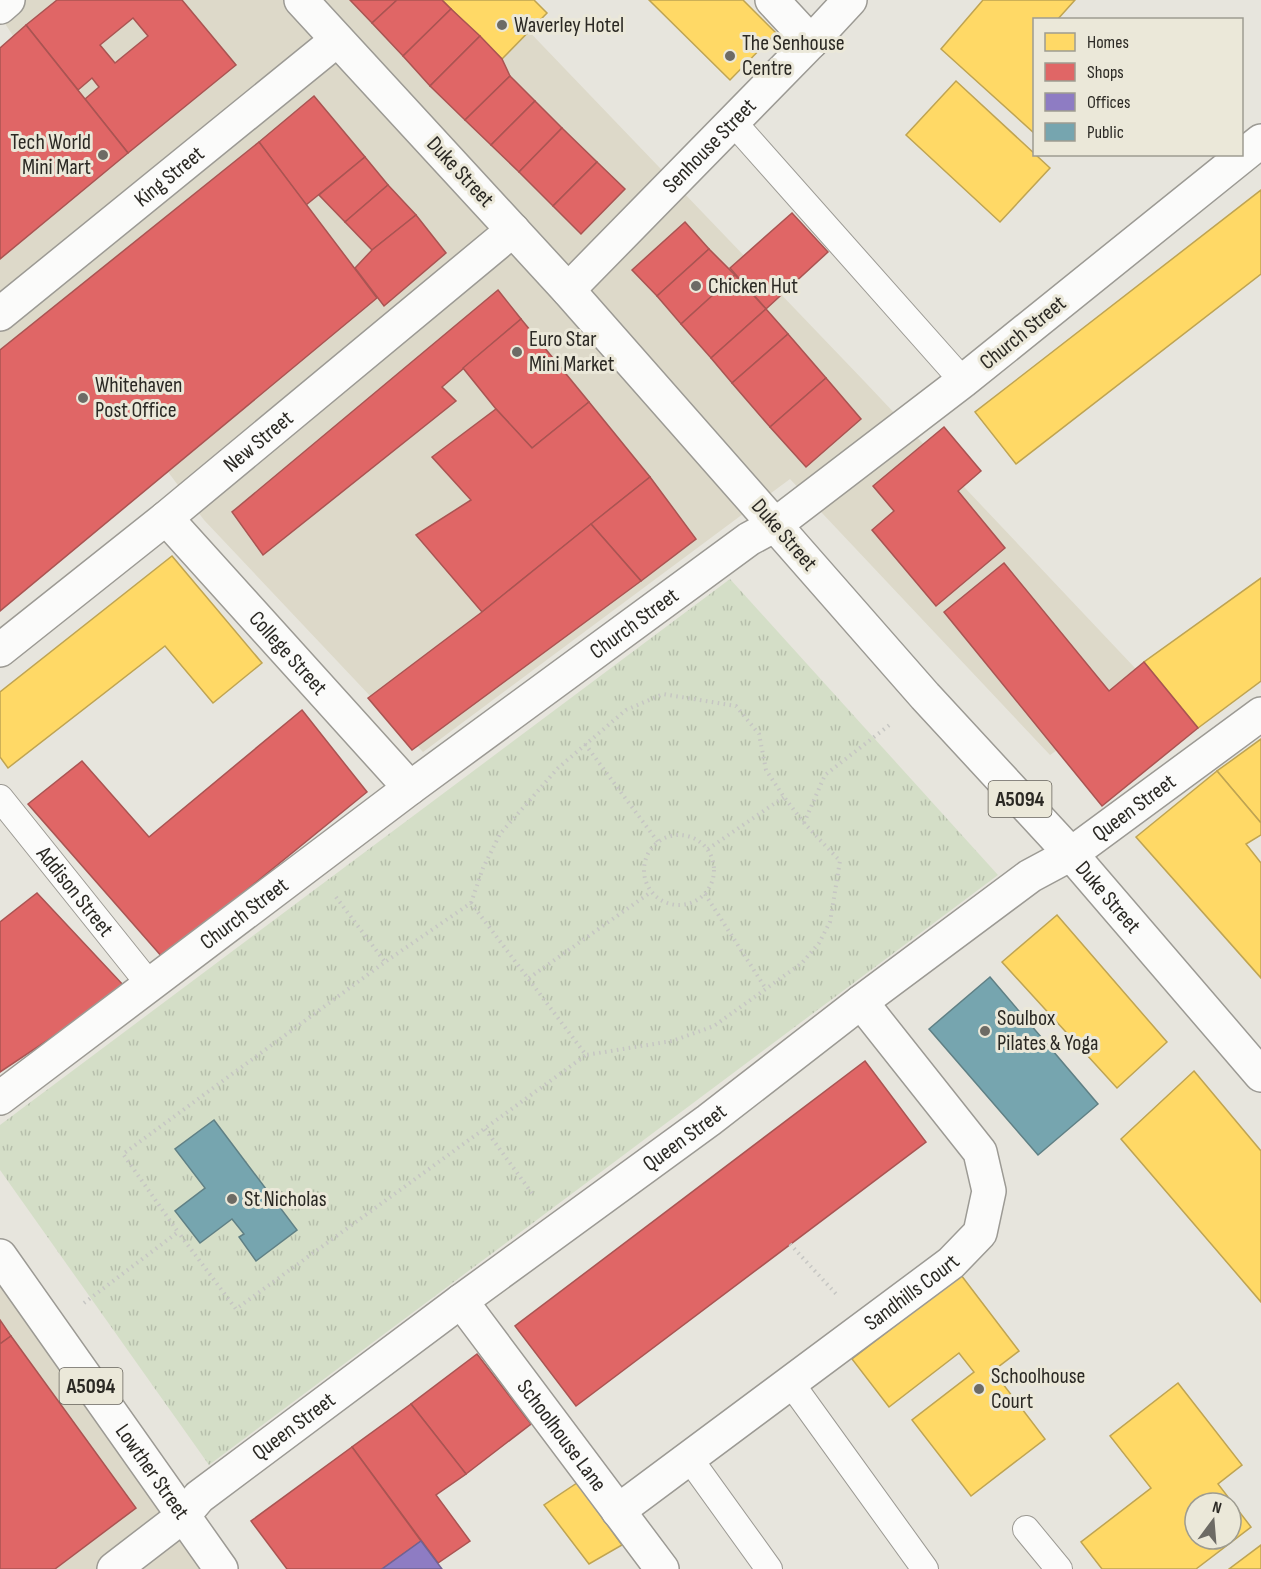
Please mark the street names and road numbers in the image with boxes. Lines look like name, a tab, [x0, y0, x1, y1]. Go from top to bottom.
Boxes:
street label: Senhouse Street	[657, 92, 762, 199]
street label: Duke Street	[421, 131, 500, 213]
street label: King Street	[129, 140, 210, 213]
street label: Church Street	[974, 290, 1072, 376]
street label: New Street	[218, 405, 299, 478]
street label: Duke Street	[745, 493, 823, 577]
street label: Church Street	[584, 582, 684, 665]
street label: College Street	[243, 605, 333, 701]
street label: Queen Street	[1087, 768, 1181, 847]
road number: A5094	[988, 781, 1052, 817]
street label: Addison Street	[30, 840, 120, 942]
street label: Duke Street	[1070, 855, 1147, 939]
street label: Church Street	[195, 871, 294, 955]
street label: Queen Street	[638, 1098, 732, 1177]
street label: Sandhills Court	[859, 1249, 966, 1337]
road number: A5094	[60, 1368, 122, 1404]
street label: Schoolhouse Lane	[511, 1374, 612, 1497]
street label: Queen Street	[247, 1386, 341, 1466]
street label: Lowther Street	[109, 1419, 195, 1525]

